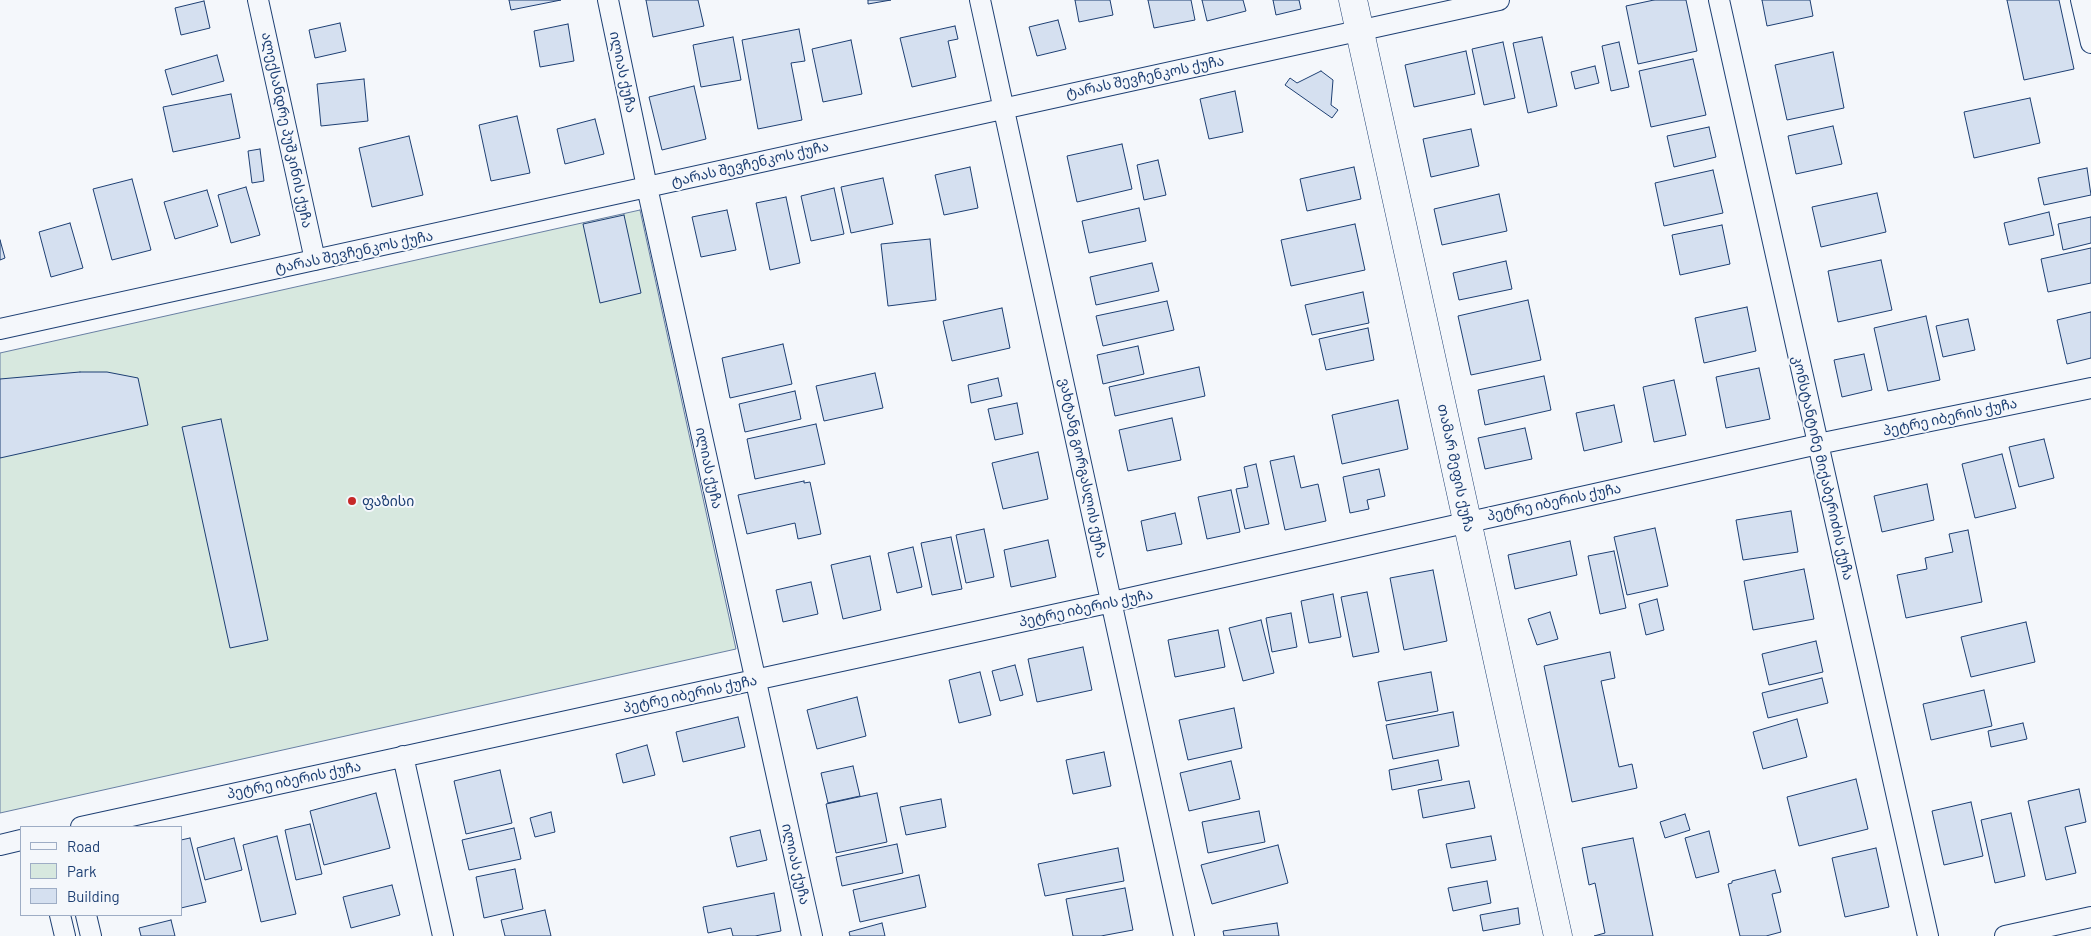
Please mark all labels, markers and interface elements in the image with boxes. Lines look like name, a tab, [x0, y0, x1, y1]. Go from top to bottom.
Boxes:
street label: ილიას ქუჩა	[606, 30, 640, 114]
street label: ალექსანდრე პუშკინის ქუჩა	[258, 31, 316, 229]
street label: ტარას შევჩენკოს ქუჩა	[1064, 52, 1226, 102]
street label: ტარას შევჩენკოს ქუჩა	[670, 138, 830, 190]
street label: ტარას შევჩენკოს ქუჩა	[273, 227, 435, 277]
street label: კონსტანტინე მიქაბერიძის ქუჩა	[1789, 354, 1857, 582]
street label: ვახტანგ გორგასლის ქუჩა	[1056, 376, 1110, 560]
street label: პეტრე იბერის ქუჩა	[1881, 395, 2019, 439]
street label: თამარ მეფის ქუჩა	[1434, 402, 1478, 534]
street label: ილიას ქუჩა	[692, 426, 726, 510]
street label: პეტრე იბერის ქუჩა	[1485, 480, 1623, 524]
place label: ფაზისი	[362, 493, 414, 509]
marker: ფაზისი	[346, 495, 358, 507]
street label: პეტრე იბერის ქუჩა	[1017, 586, 1155, 630]
street label: პეტრე იბერის ქუჩა	[621, 672, 759, 716]
street label: პეტრე იბერის ქუჩა	[225, 758, 363, 802]
street label: ილიას ქუჩა	[778, 822, 814, 906]
legend	[20, 826, 182, 916]
text: Road	[67, 837, 100, 855]
text: Park	[67, 862, 96, 880]
text: Building	[67, 887, 120, 905]

